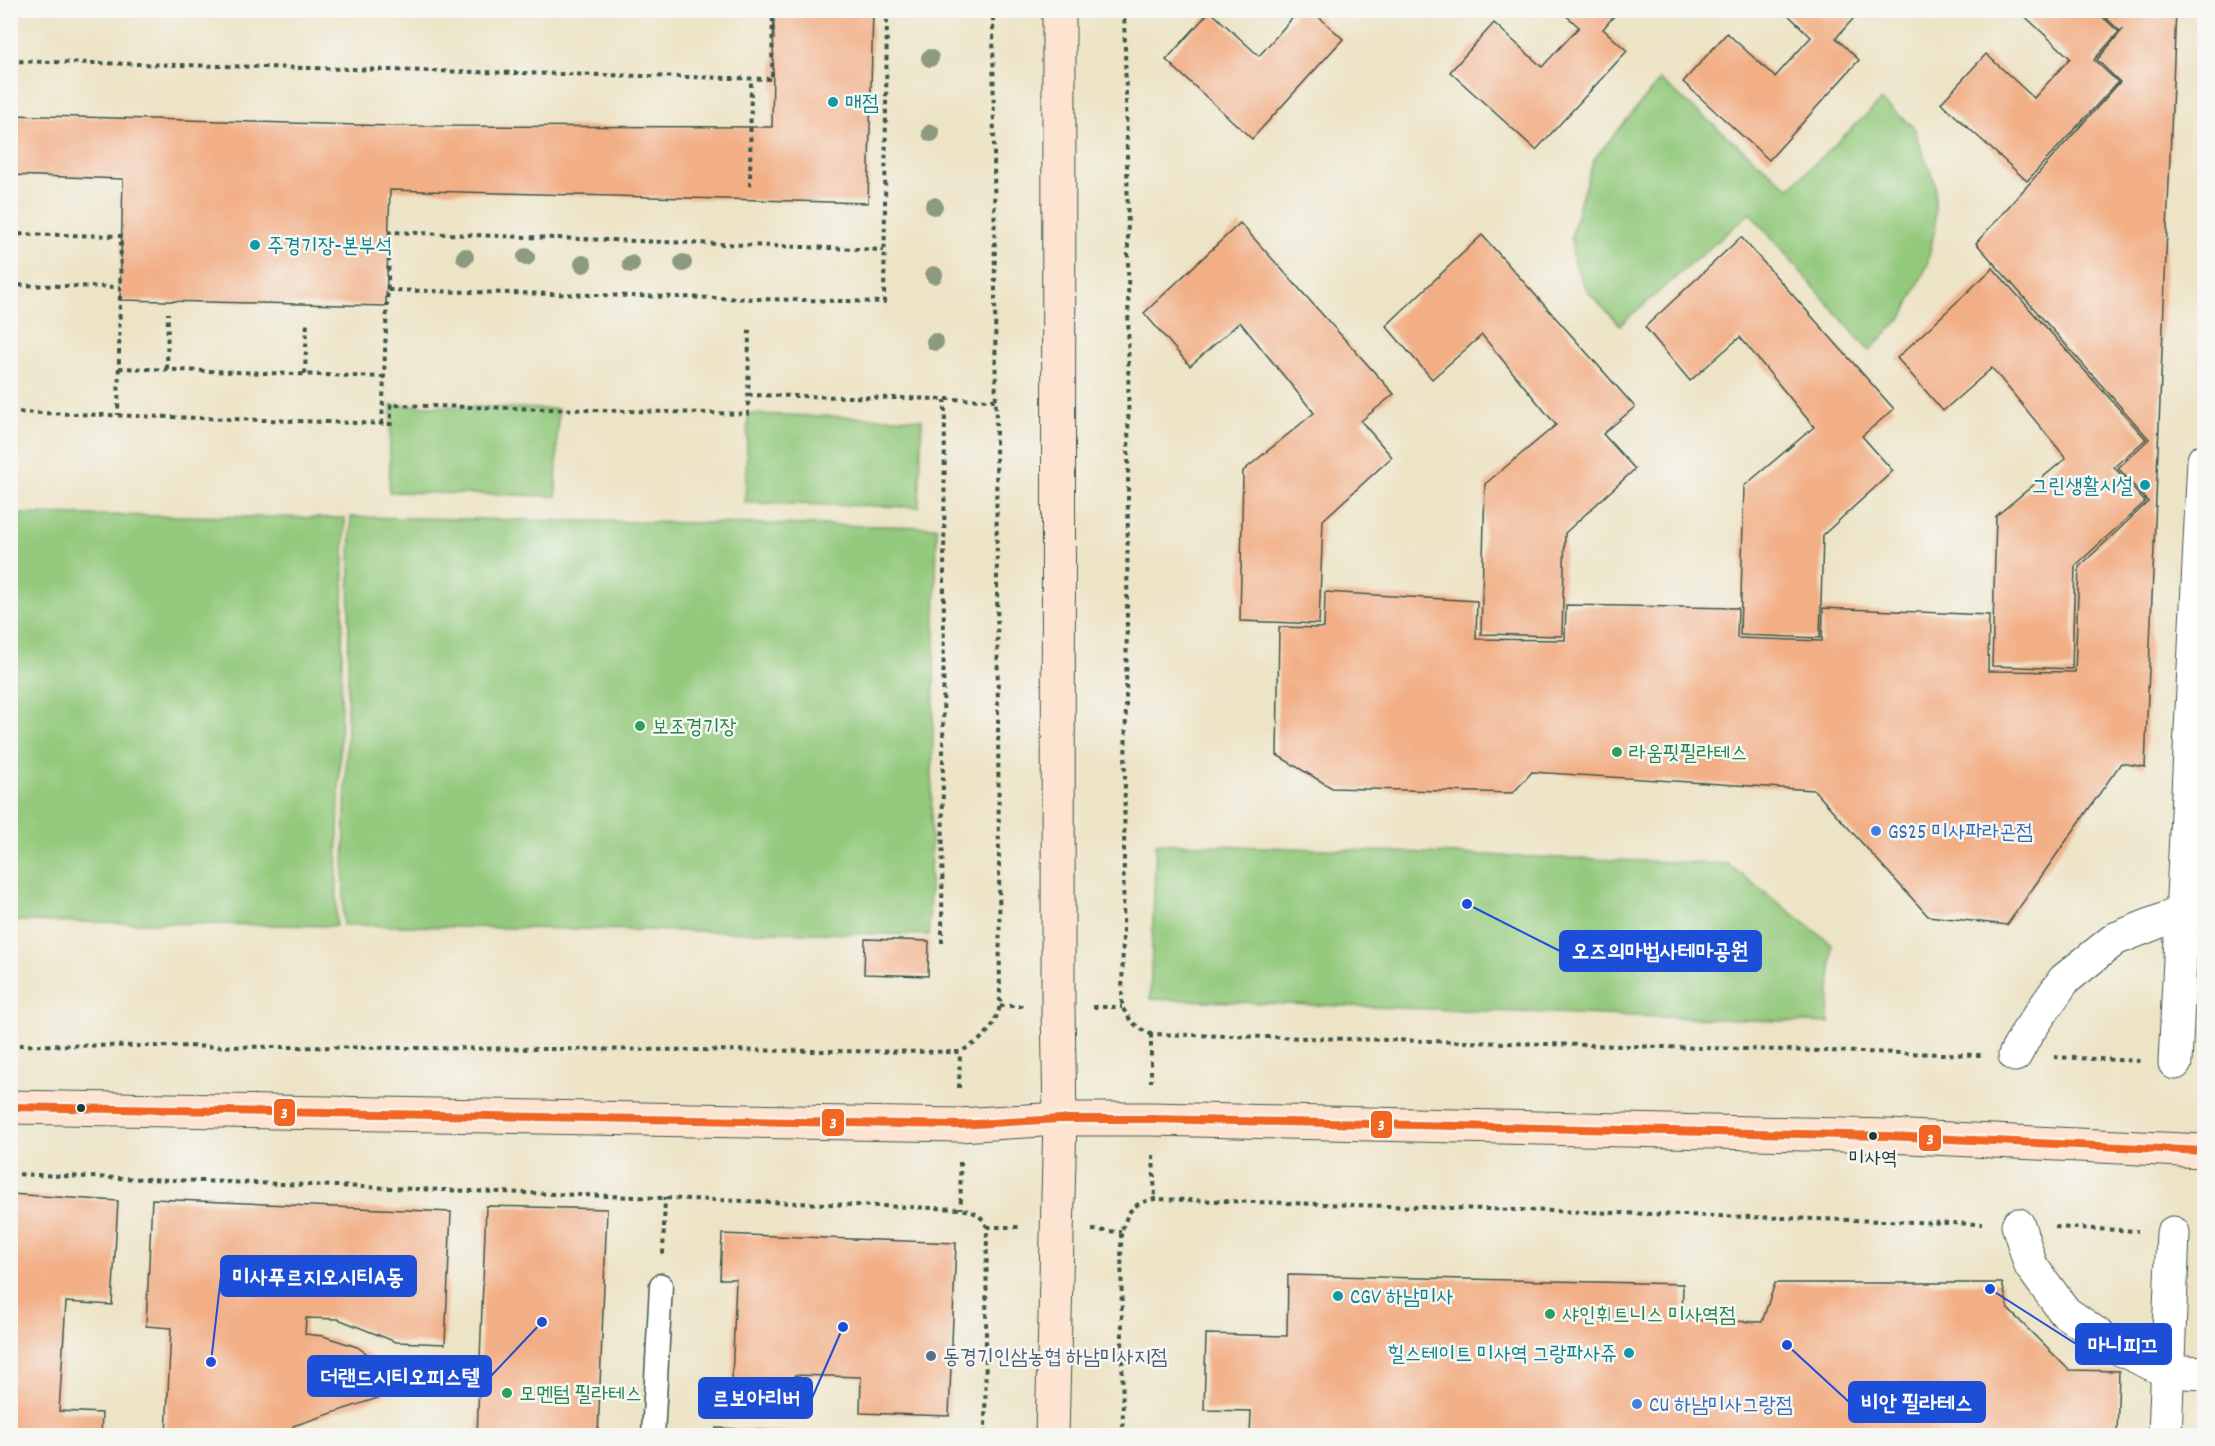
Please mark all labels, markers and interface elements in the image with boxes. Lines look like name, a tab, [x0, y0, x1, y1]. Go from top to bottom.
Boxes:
place label: 매점	[845, 90, 879, 120]
marker: 매점	[826, 95, 840, 109]
place label: 주경기장-본부석	[267, 233, 392, 263]
marker: 주경기장-본부석	[248, 238, 262, 252]
place label: 그린생활시설	[2032, 473, 2133, 503]
marker: 그린생활시설	[2138, 478, 2152, 492]
place label: 보조경기장	[652, 714, 737, 744]
marker: 보조경기장	[633, 719, 647, 733]
place label: 라움핏필라테스	[1629, 740, 1747, 770]
marker: 라움핏필라테스	[1610, 745, 1624, 759]
place label: GS25 미사파라곤점	[1888, 819, 2033, 849]
marker: GS25 미사파라곤점	[1869, 824, 1883, 838]
callout: 오즈의마법사테마공원	[1560, 931, 1761, 971]
text: 오즈의마법사테마공원	[1571, 938, 1749, 969]
line badge: 3	[273, 1098, 296, 1127]
unlabelled marker	[75, 1102, 87, 1114]
text: 3	[280, 1103, 288, 1126]
line badge: 3	[821, 1108, 845, 1137]
line badge: 3	[1370, 1110, 1393, 1139]
text: 3	[829, 1113, 837, 1136]
text: 3	[1377, 1115, 1385, 1138]
line badge: 3	[1918, 1124, 1942, 1152]
text: 3	[1926, 1129, 1934, 1152]
marker: 미사역	[1867, 1130, 1879, 1142]
place label: 미사역	[1849, 1146, 1897, 1174]
callout: 미사푸르지오시티A동	[221, 1256, 416, 1296]
text: 미사푸르지오시티A동	[232, 1264, 404, 1295]
place label: CGV 하남미사	[1350, 1284, 1454, 1314]
marker: CGV 하남미사	[1331, 1289, 1345, 1303]
place label: 샤인휘트니스 미사역점	[1562, 1302, 1736, 1332]
marker: 샤인휘트니스 미사역점	[1543, 1307, 1557, 1321]
callout: 마니피끄	[2076, 1324, 2171, 1364]
text: 마니피끄	[2088, 1332, 2158, 1363]
place label: 힐스테이트 미사역 그랑파사쥬	[1388, 1341, 1617, 1371]
place label: 동경기인삼농협 하남미사지점	[943, 1344, 1168, 1374]
marker: 힐스테이트 미사역 그랑파사쥬	[1622, 1346, 1636, 1360]
marker: 동경기인삼농협 하남미사지점	[924, 1349, 938, 1363]
callout: 더랜드시티오피스텔	[308, 1356, 491, 1396]
text: 더랜드시티오피스텔	[320, 1364, 480, 1395]
callout: 르보아리버	[699, 1378, 812, 1418]
place label: 모멘텀 필라테스	[519, 1381, 642, 1411]
callout: 비안 필라테스	[1849, 1382, 1985, 1422]
text: 르보아리버	[712, 1385, 800, 1416]
marker: 모멘텀 필라테스	[500, 1386, 514, 1400]
text: 비안 필라테스	[1861, 1390, 1973, 1421]
place label: CU 하남미사그랑점	[1649, 1392, 1793, 1422]
marker: CU 하남미사그랑점	[1630, 1397, 1644, 1411]

